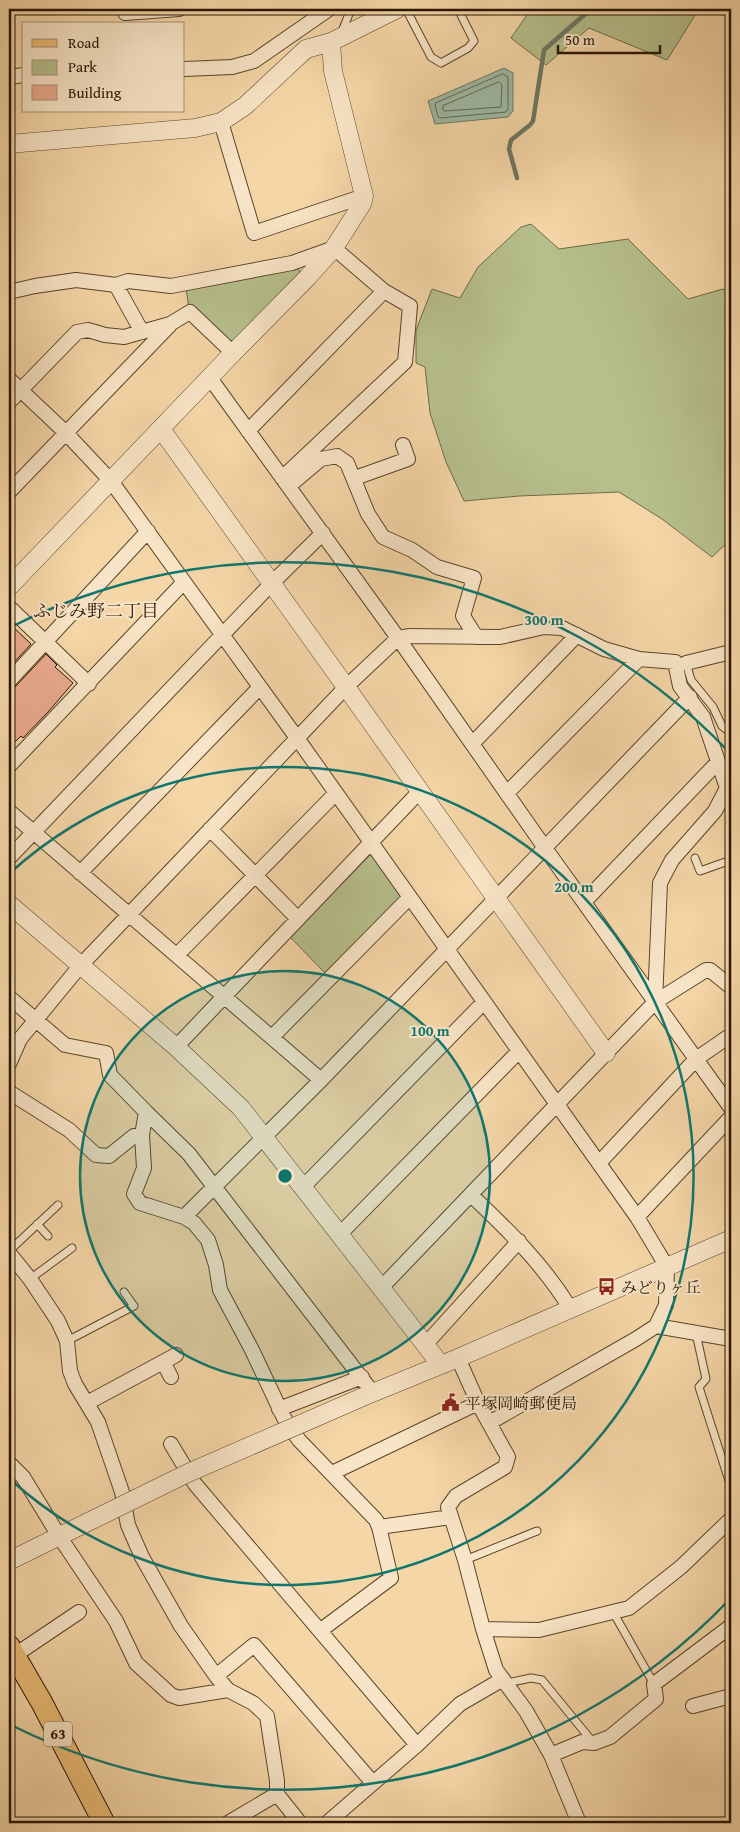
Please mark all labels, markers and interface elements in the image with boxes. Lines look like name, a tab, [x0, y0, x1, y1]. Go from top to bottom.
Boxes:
legend	[22, 22, 185, 112]
scale bar	[558, 22, 660, 54]
text: 50 m	[565, 29, 596, 50]
text: Road	[68, 32, 99, 53]
text: Park	[68, 56, 97, 77]
text: Building	[68, 82, 122, 103]
district label: ふじみ野二丁目	[33, 597, 159, 624]
text: 300 m	[524, 609, 564, 630]
text: 200 m	[554, 876, 594, 897]
text: 100 m	[410, 1020, 450, 1041]
centre of rings	[276, 1167, 294, 1185]
place label: みどりヶ丘	[621, 1275, 701, 1299]
bus stop icon: みどりヶ丘	[597, 1277, 617, 1297]
place label: 平塚岡崎郵便局	[465, 1391, 577, 1415]
public building icon: 平塚岡崎郵便局	[441, 1393, 461, 1413]
road number: 63	[44, 1722, 72, 1746]

